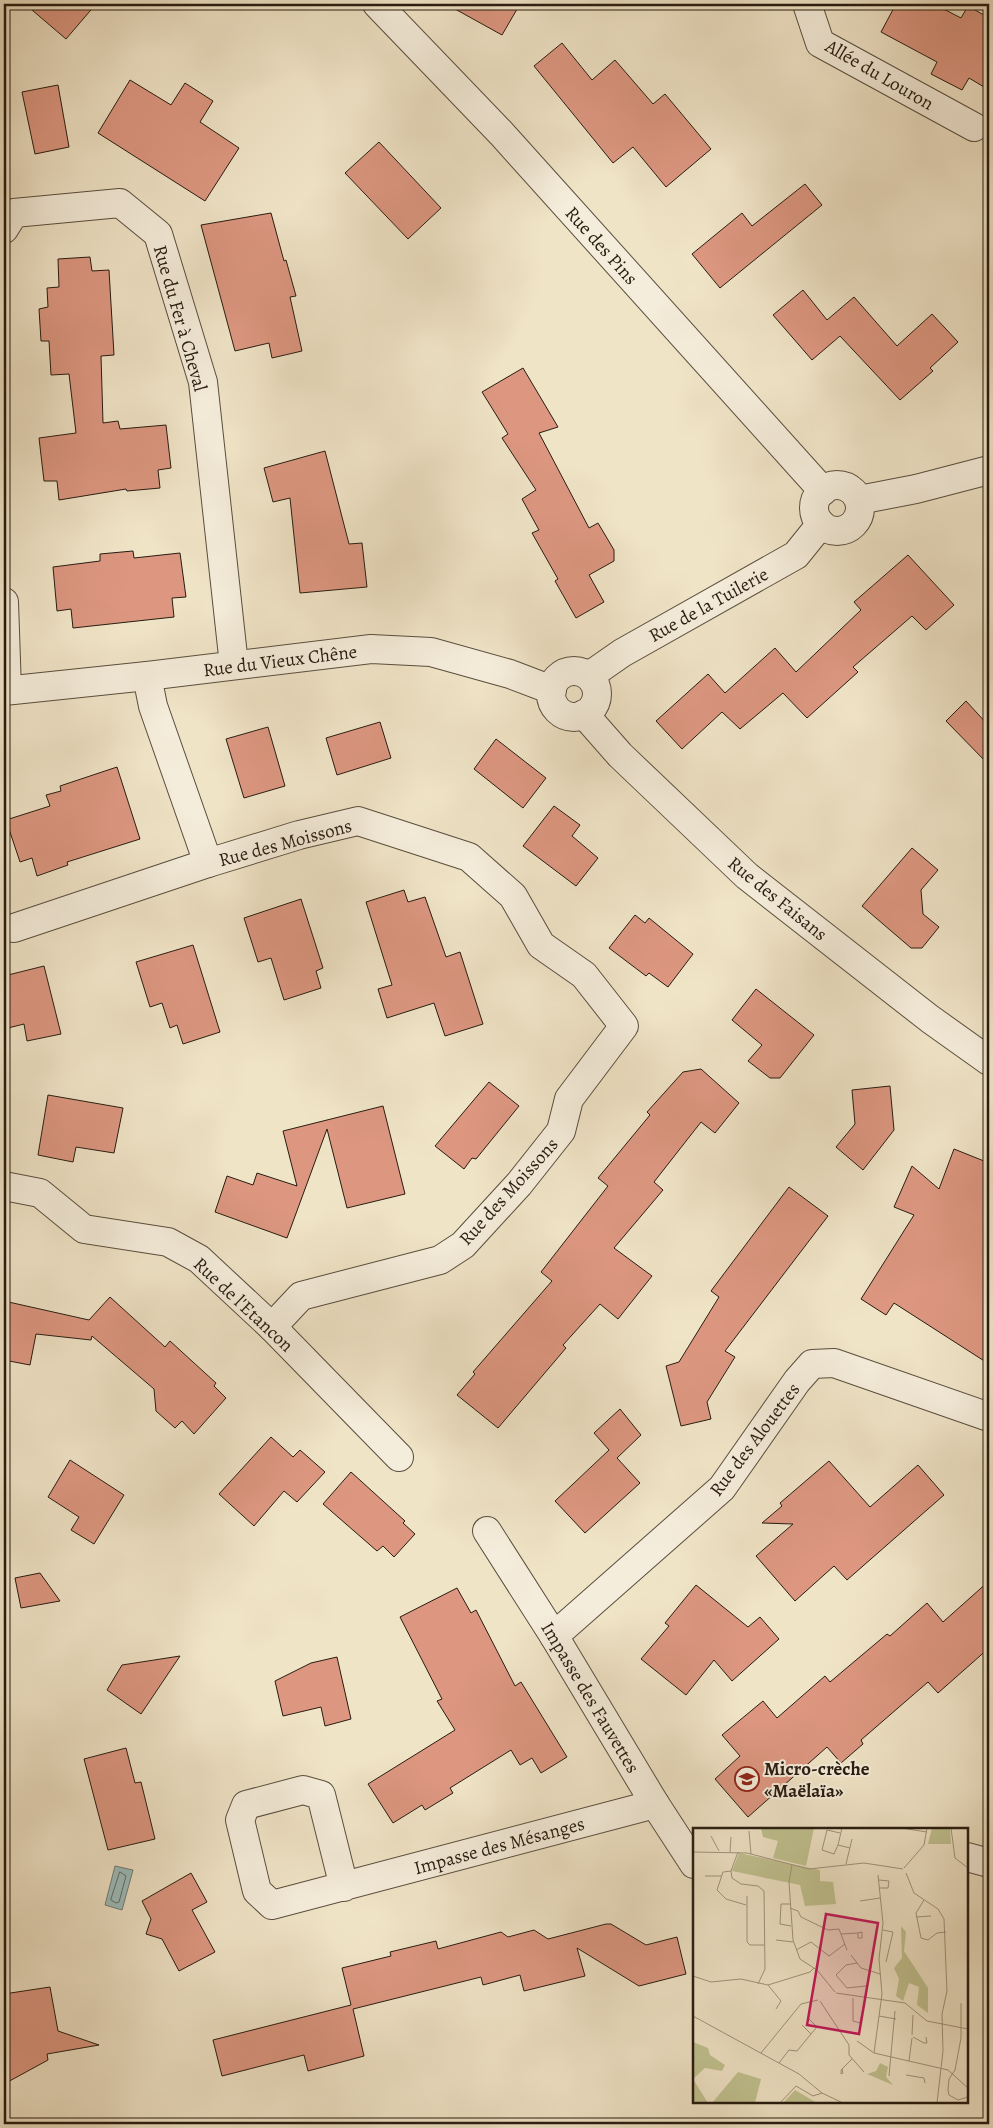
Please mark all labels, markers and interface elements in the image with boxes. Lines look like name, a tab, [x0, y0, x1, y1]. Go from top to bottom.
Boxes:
street label: Allée du Louron	[820, 33, 939, 116]
street label: Rue des Pins	[559, 201, 644, 291]
street label: Rue du Fer à Cheval	[147, 242, 213, 395]
street label: Rue de la Tuilerie	[644, 561, 773, 648]
street label: Rue du Vieux Chêne	[202, 639, 359, 683]
street label: Rue des Moissons	[216, 813, 355, 873]
street label: Rue des Faisans	[722, 850, 833, 947]
street label: Rue des Moissons	[453, 1132, 564, 1251]
street label: Rue de l'Etancon	[187, 1251, 299, 1358]
street label: Rue des Alouettes	[703, 1377, 806, 1502]
street label: Impasse des Fauvettes	[535, 1617, 646, 1778]
place label: Micro-crèche «Maëlaïa»	[764, 1756, 870, 1804]
school or university icon: Micro-crèche «Maëlaïa»	[734, 1766, 760, 1792]
street label: Impasse des Mésanges	[411, 1811, 588, 1881]
inset map	[693, 1828, 968, 2103]

